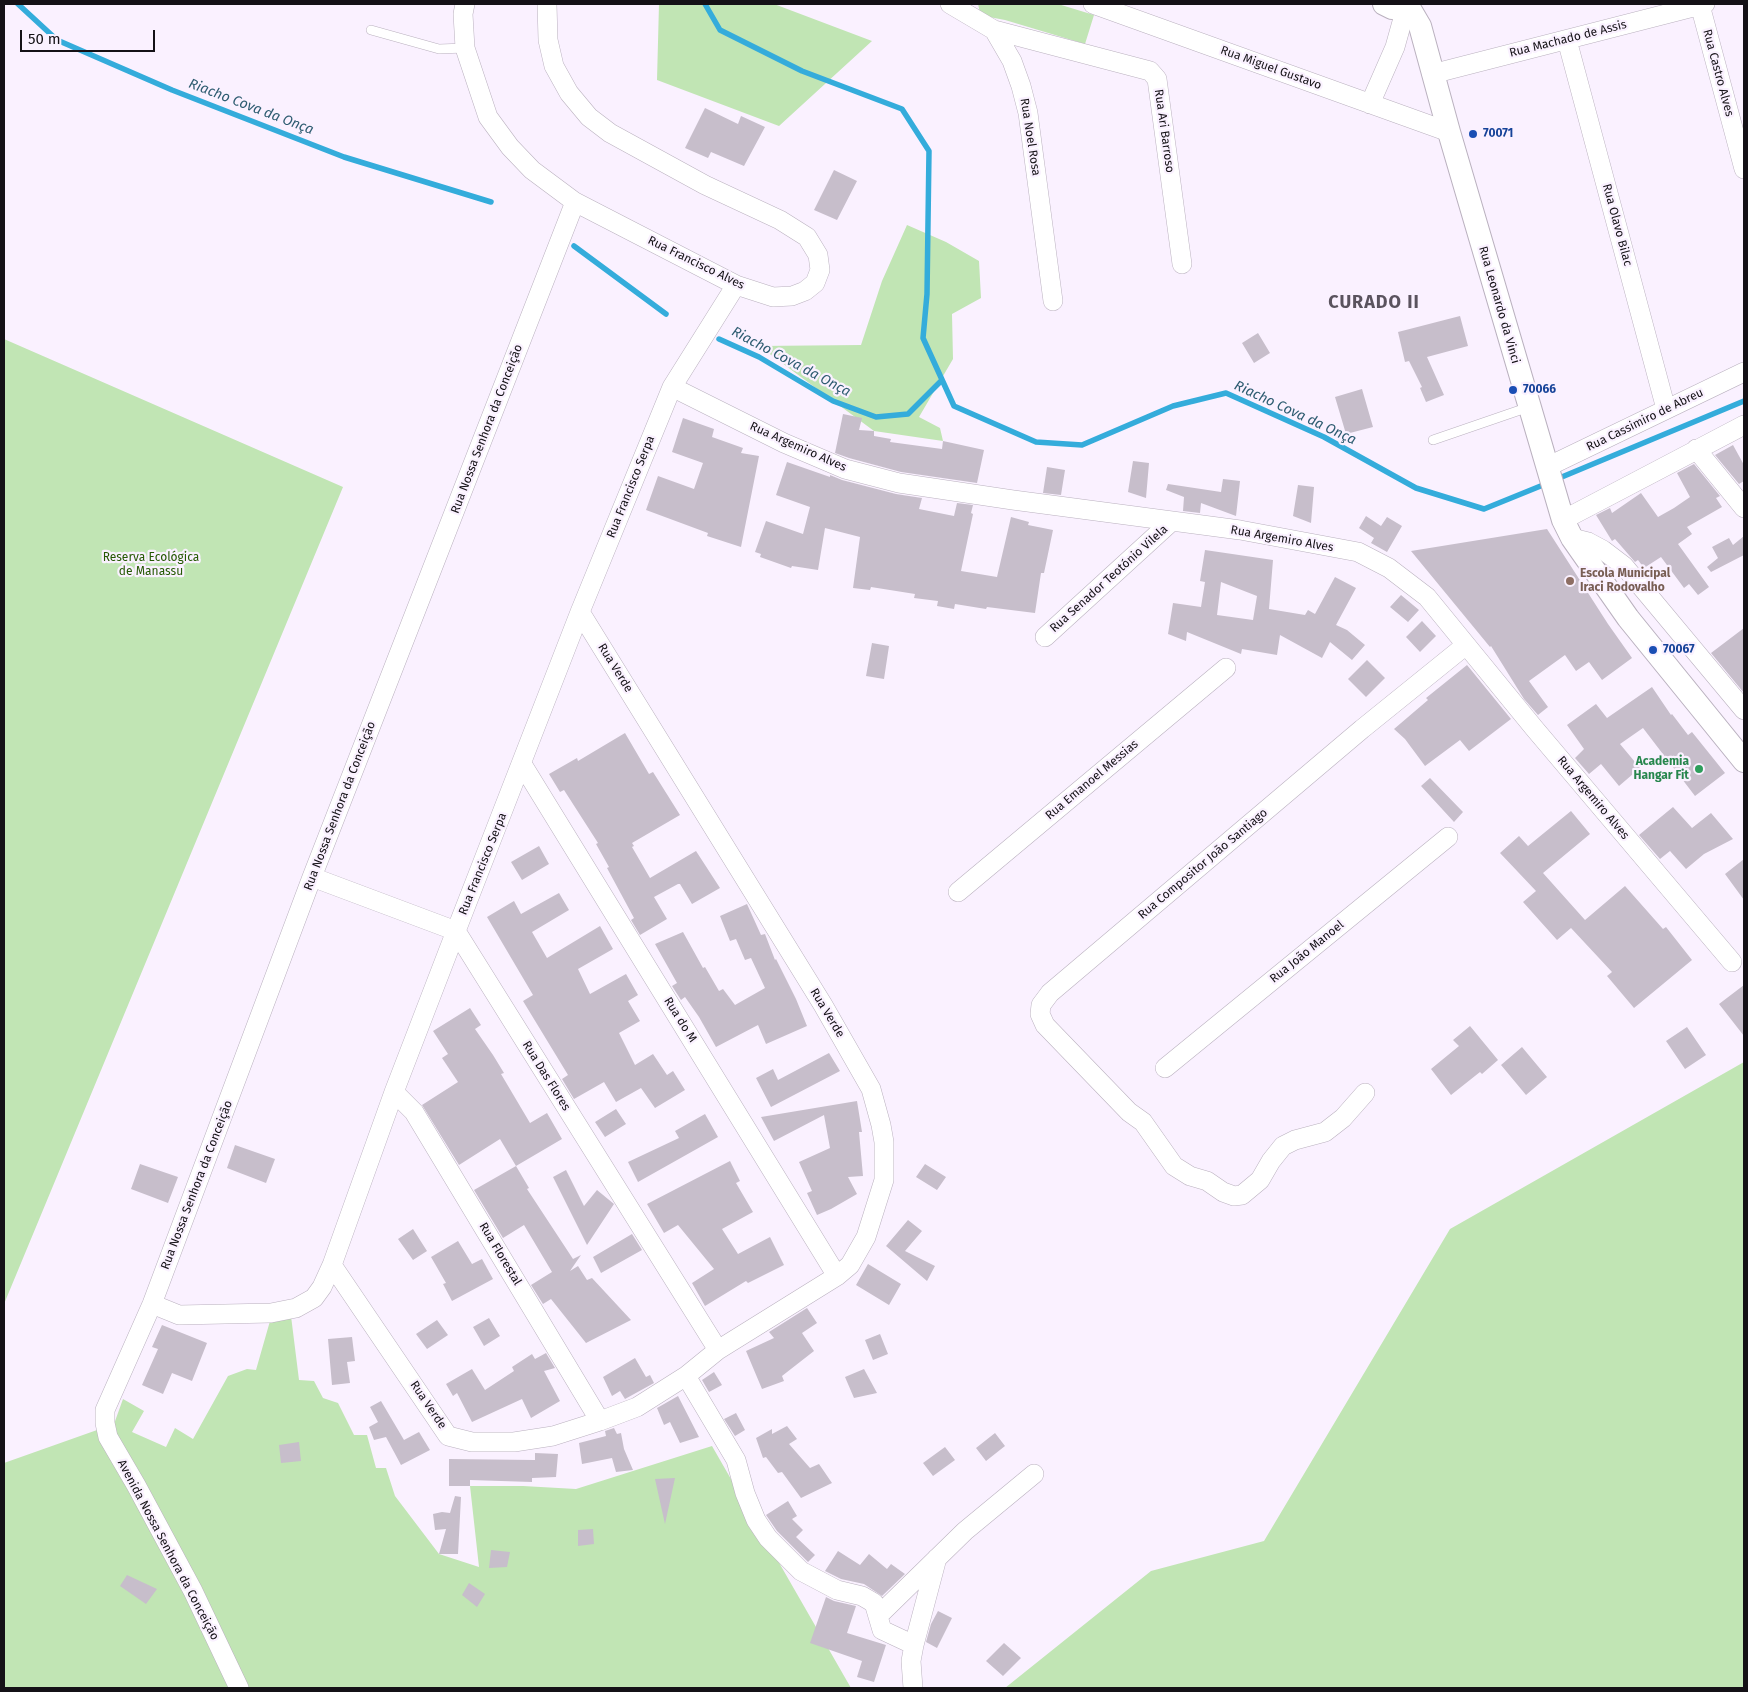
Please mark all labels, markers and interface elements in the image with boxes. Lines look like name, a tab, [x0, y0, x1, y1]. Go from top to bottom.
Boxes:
street label: Rua Machado de Assis	[1508, 17, 1628, 61]
scale bar	[22, 20, 158, 52]
street label: Rua Castro Alves	[1699, 28, 1737, 118]
text: 50 m	[28, 30, 61, 48]
street label: Rua Miguel Gustavo	[1218, 43, 1324, 93]
water label: Riacho Cova da Onça	[186, 75, 316, 139]
street label: Rua Ari Barroso	[1151, 88, 1177, 174]
street label: Rua Noel Rosa	[1017, 97, 1043, 177]
place label: 70071	[1483, 127, 1513, 141]
marker: 70071	[1467, 128, 1479, 140]
street label: Rua Olavo Bilac	[1599, 182, 1635, 268]
street label: Rua Francisco Alves	[645, 233, 747, 293]
street label: Rua Leonardo da Vinci	[1475, 245, 1523, 365]
district label: CURADO II	[1327, 292, 1421, 314]
water label: Riacho Cova da Onça	[729, 324, 853, 400]
street label: Rua Nossa Senhora da Conceição	[448, 342, 526, 516]
water label: Riacho Cova da Onça	[1231, 377, 1359, 449]
place label: 70066	[1523, 383, 1556, 397]
marker: 70066	[1507, 384, 1519, 396]
street label: Rua Cassimiro de Abreu	[1584, 385, 1706, 455]
street label: Rua Argemiro Alves	[747, 419, 849, 475]
street label: Rua Francisco Serpa	[604, 434, 658, 540]
street label: Rua Senador Teotónio Vilela	[1047, 522, 1171, 636]
street label: Rua Argemiro Alves	[1229, 523, 1335, 555]
park label: Reserva Ecológica de Manassu	[103, 551, 199, 579]
place label: Escola Municipal Iraci Rodovalho	[1580, 567, 1670, 595]
marker: Escola Municipal Iraci Rodovalho	[1564, 575, 1576, 587]
street label: Rua Verde	[594, 641, 636, 695]
place label: 70067	[1663, 643, 1695, 657]
marker: 70067	[1647, 644, 1659, 656]
street label: Rua Nossa Senhora da Conceição	[301, 719, 379, 893]
street label: Rua Emanoel Messias	[1043, 737, 1141, 823]
street label: Rua Argemiro Alves	[1554, 753, 1632, 843]
place label: Academia Hangar Fit	[1633, 755, 1689, 783]
marker: Academia Hangar Fit	[1693, 763, 1705, 775]
street label: Rua Compositor João Santiago	[1135, 806, 1271, 922]
street label: Rua Francisco Serpa	[456, 811, 510, 917]
street label: Rua João Manoel	[1267, 918, 1347, 986]
street label: Rua Verde	[807, 986, 847, 1040]
street label: Rua do M	[660, 995, 700, 1045]
street label: Rua Das Flores	[519, 1039, 573, 1113]
street label: Rua Nossa Senhora da Conceição	[158, 1098, 236, 1272]
street label: Rua Florestal	[476, 1220, 524, 1288]
street label: Rua Verde	[407, 1378, 449, 1432]
street label: Avenida Nossa Senhora da Conceição	[114, 1457, 222, 1643]

